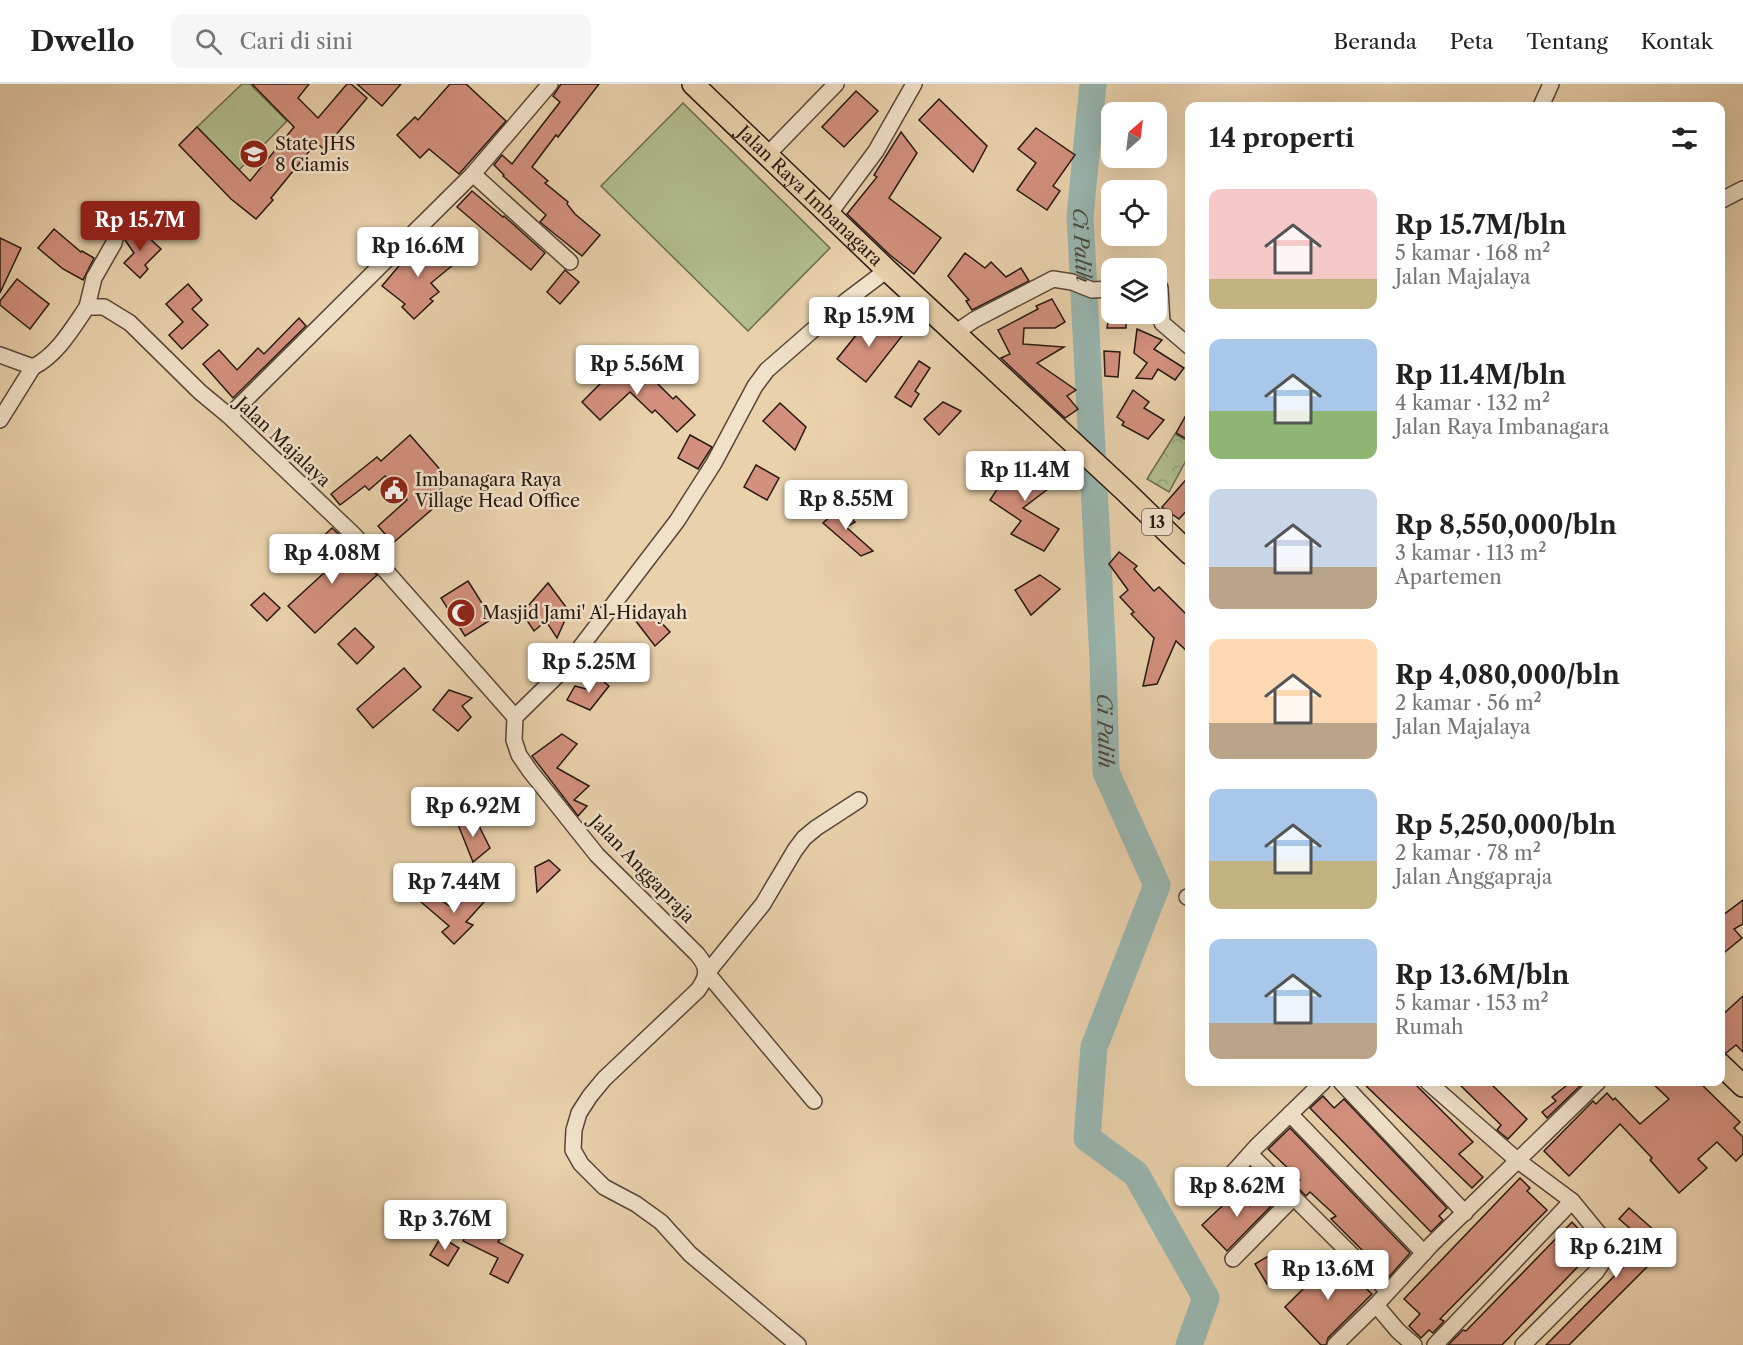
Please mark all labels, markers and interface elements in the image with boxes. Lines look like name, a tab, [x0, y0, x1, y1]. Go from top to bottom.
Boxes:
search box	[171, 14, 591, 68]
text: Dwello	[30, 24, 135, 58]
icon: search	[192, 25, 225, 58]
text: Cari di sini	[240, 28, 353, 55]
text: Beranda	[1334, 29, 1417, 54]
text: Peta	[1450, 29, 1493, 54]
text: Tentang	[1526, 29, 1608, 54]
text: Kontak	[1641, 29, 1713, 54]
north arrow	[1101, 102, 1167, 168]
map controls	[1101, 102, 1167, 324]
street label: Jalan Raya Imbanagara	[730, 119, 888, 271]
text: 14 properti	[1209, 122, 1354, 154]
icon: filters	[1668, 122, 1701, 155]
place label: State JHS 8 Ciamis	[275, 133, 356, 176]
school or university icon: State JHS 8 Ciamis	[238, 138, 270, 170]
button: locate	[1101, 180, 1167, 246]
pin: Rp 15.7M	[78, 201, 202, 252]
water label: Ci Palih	[1067, 207, 1095, 283]
text: Rp 15.7M	[95, 208, 185, 232]
text: Rp 15.7M/bln	[1395, 209, 1567, 241]
icon: home	[1257, 213, 1329, 285]
pin: Rp 16.6M	[356, 227, 480, 278]
text: Rp 16.6M	[371, 234, 465, 258]
text: 5 kamar · 168 m²	[1395, 241, 1550, 265]
button: layers	[1101, 258, 1167, 324]
text: Jalan Majalaya	[1395, 265, 1531, 289]
pin: Rp 15.9M	[807, 297, 931, 348]
text: Rp 15.9M	[823, 304, 915, 328]
pin: Rp 5.56M	[575, 345, 699, 396]
text: Rp 5.56M	[590, 352, 684, 376]
text: Rp 11.4M/bln	[1395, 359, 1566, 391]
icon: home	[1257, 363, 1329, 435]
street label: Jalan Majalaya	[229, 390, 336, 492]
text: 4 kamar · 132 m²	[1395, 391, 1550, 415]
text: Jalan Raya Imbanagara	[1395, 415, 1609, 439]
pin: Rp 11.4M	[963, 451, 1087, 502]
text: Rp 11.4M	[980, 458, 1070, 482]
place label: Imbanagara Raya Village Head Office	[414, 469, 580, 512]
public building icon: Imbanagara Raya Village Head Office	[378, 474, 410, 506]
pin: Rp 8.55M	[784, 480, 908, 531]
text: Rp 8.55M	[799, 487, 893, 511]
road number: 13	[1142, 509, 1172, 535]
text: Rp 8,550,000/bln	[1395, 509, 1617, 541]
icon: home	[1257, 513, 1329, 585]
pin: Rp 4.08M	[270, 534, 394, 585]
text: Rp 4.08M	[283, 541, 381, 565]
text: 3 kamar · 113 m²	[1395, 541, 1546, 565]
text: Apartemen	[1395, 565, 1502, 589]
mosque icon: Masjid Jami' Al-Hidayah	[445, 597, 477, 629]
place label: Masjid Jami' Al-Hidayah	[482, 602, 687, 624]
pin: Rp 5.25M	[527, 643, 651, 694]
text: Rp 5.25M	[542, 650, 636, 674]
text: Rp 4,080,000/bln	[1395, 659, 1620, 691]
icon: home	[1257, 663, 1329, 735]
text: 2 kamar · 56 m²	[1395, 691, 1542, 715]
water label: Ci Palih	[1092, 693, 1118, 768]
text: Jalan Majalaya	[1395, 715, 1531, 739]
pin: Rp 6.92M	[411, 787, 535, 838]
text: Rp 6.92M	[425, 794, 521, 818]
street label: Jalan Anggapraja	[583, 808, 699, 928]
text: Rp 5,250,000/bln	[1395, 809, 1616, 841]
icon: home	[1257, 813, 1329, 885]
text: 2 kamar · 78 m²	[1395, 841, 1541, 865]
pin: Rp 7.44M	[392, 863, 516, 914]
text: Jalan Anggapraja	[1395, 865, 1552, 889]
text: Rp 7.44M	[407, 870, 501, 894]
text: Rp 13.6M/bln	[1395, 959, 1569, 991]
icon: home	[1257, 963, 1329, 1035]
text: 5 kamar · 153 m²	[1395, 991, 1549, 1015]
text: Rumah	[1395, 1015, 1464, 1039]
pin: Rp 8.62M	[1175, 1167, 1299, 1218]
text: Rp 8.62M	[1189, 1174, 1285, 1198]
pin: Rp 3.76M	[383, 1200, 507, 1251]
text: Rp 3.76M	[398, 1207, 492, 1231]
pin: Rp 6.21M	[1554, 1228, 1678, 1279]
text: Rp 6.21M	[1569, 1235, 1663, 1259]
pin: Rp 13.6M	[1266, 1250, 1390, 1301]
text: Rp 13.6M	[1282, 1257, 1374, 1281]

